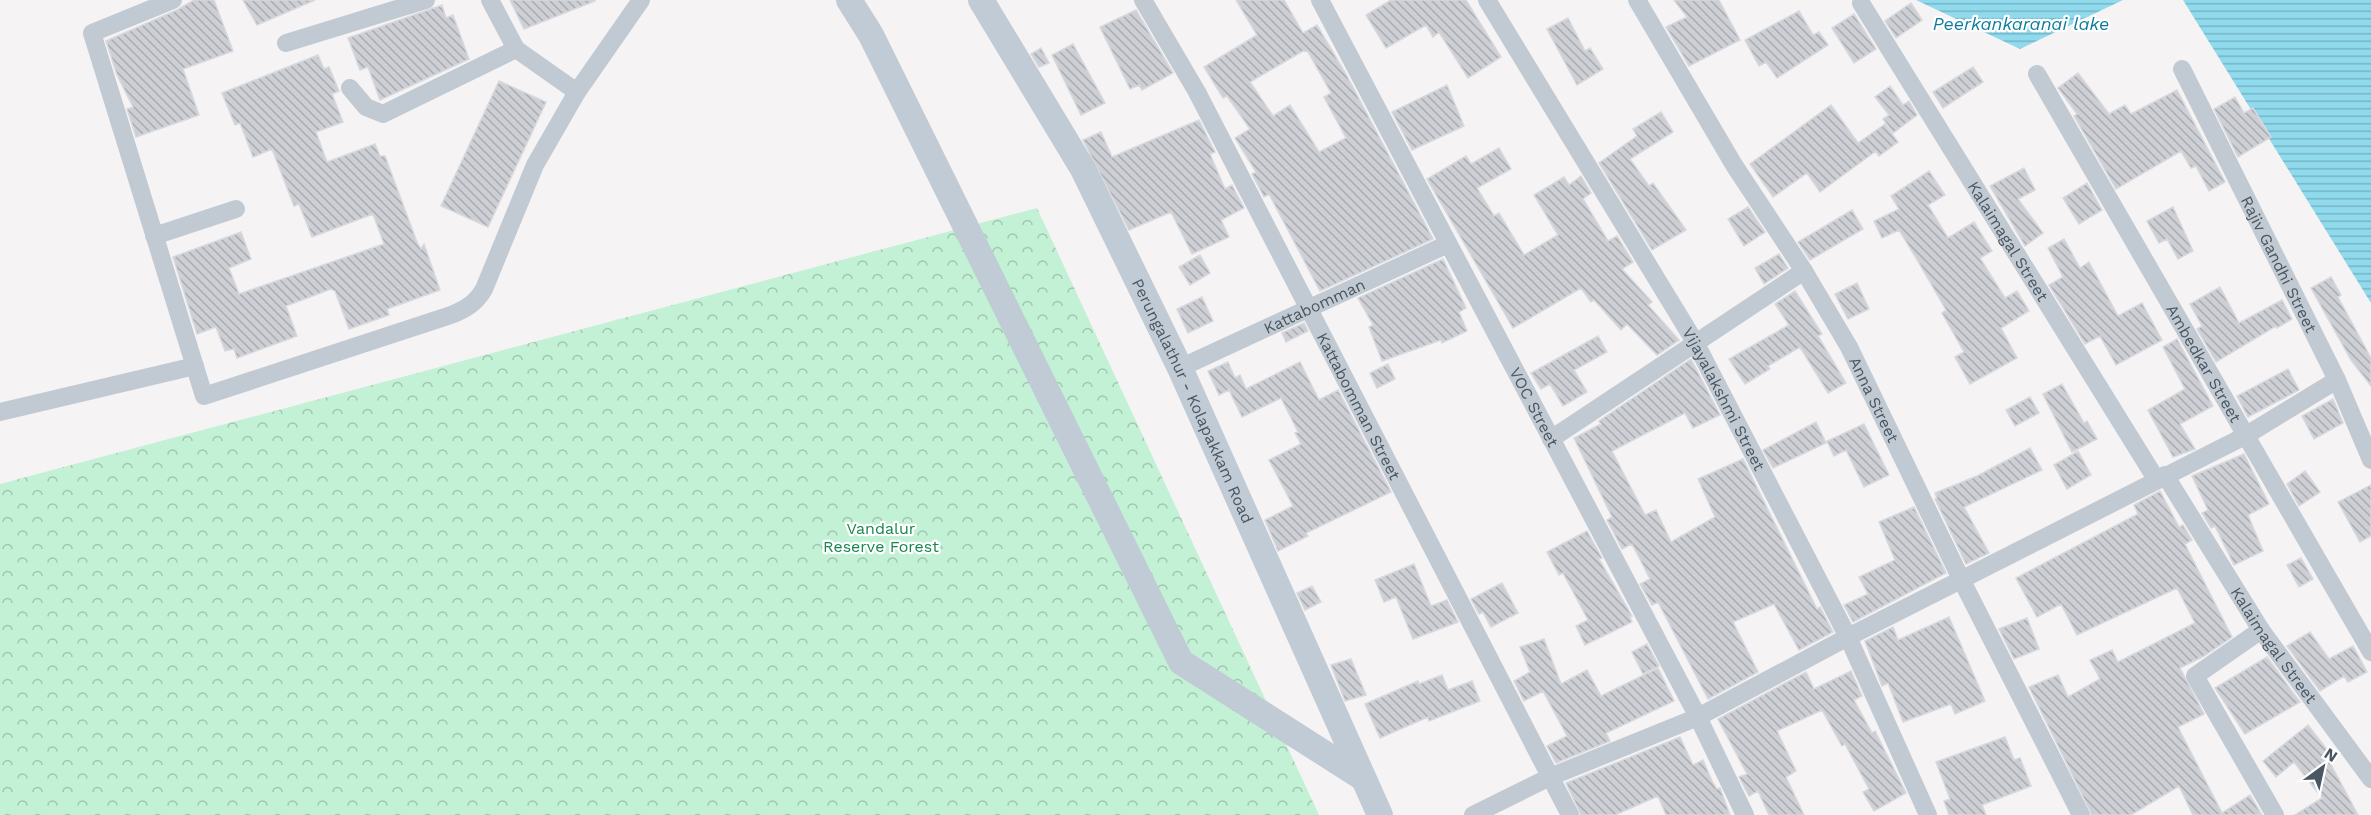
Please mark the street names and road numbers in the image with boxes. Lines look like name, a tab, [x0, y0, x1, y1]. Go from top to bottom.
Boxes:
street label: Kalaimagal Street	[1964, 178, 2053, 305]
street label: Rajiv Gandhi Street	[2237, 193, 2321, 336]
street label: Kattabomman	[1261, 274, 1368, 337]
street label: Perungalathur - Kolapakkam Road	[1128, 275, 1258, 526]
street label: Ambedkar Street	[2163, 301, 2246, 426]
street label: Vijayalakshmi Street	[1679, 324, 1770, 474]
street label: Kattabomman Street	[1313, 329, 1405, 483]
street label: Anna Street	[1846, 354, 1903, 446]
street label: VOC Street	[1506, 364, 1563, 450]
street label: Kalaimagal Street	[2227, 583, 2321, 707]

